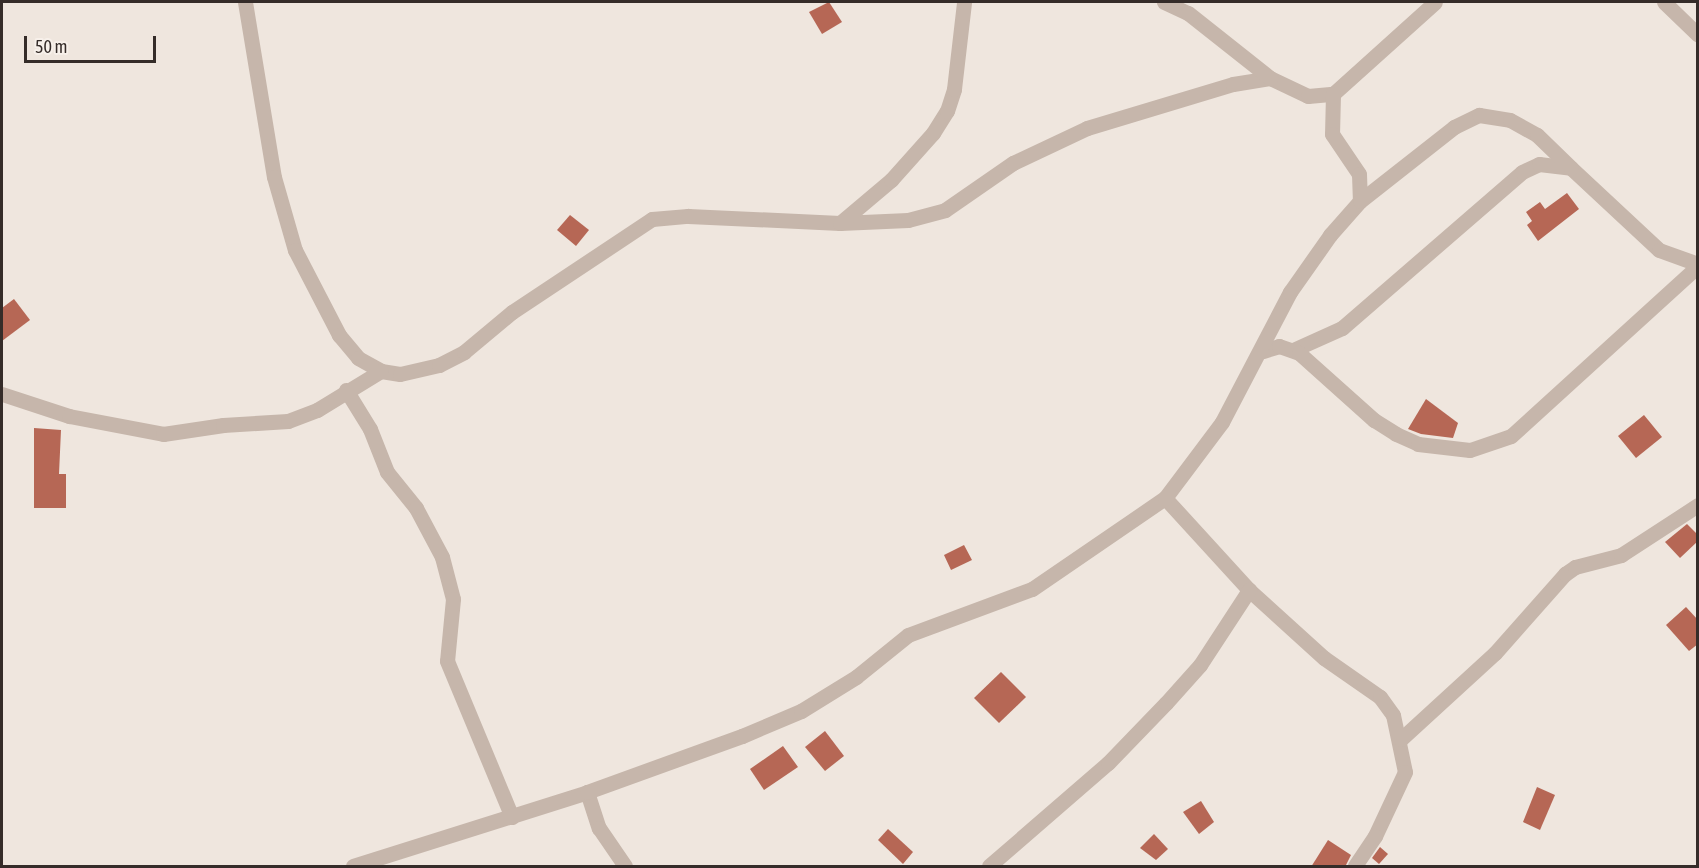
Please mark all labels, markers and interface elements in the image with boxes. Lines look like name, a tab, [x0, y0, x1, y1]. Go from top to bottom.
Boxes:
scale bar	[27, 24, 159, 62]
text: 50 m	[35, 36, 67, 57]

